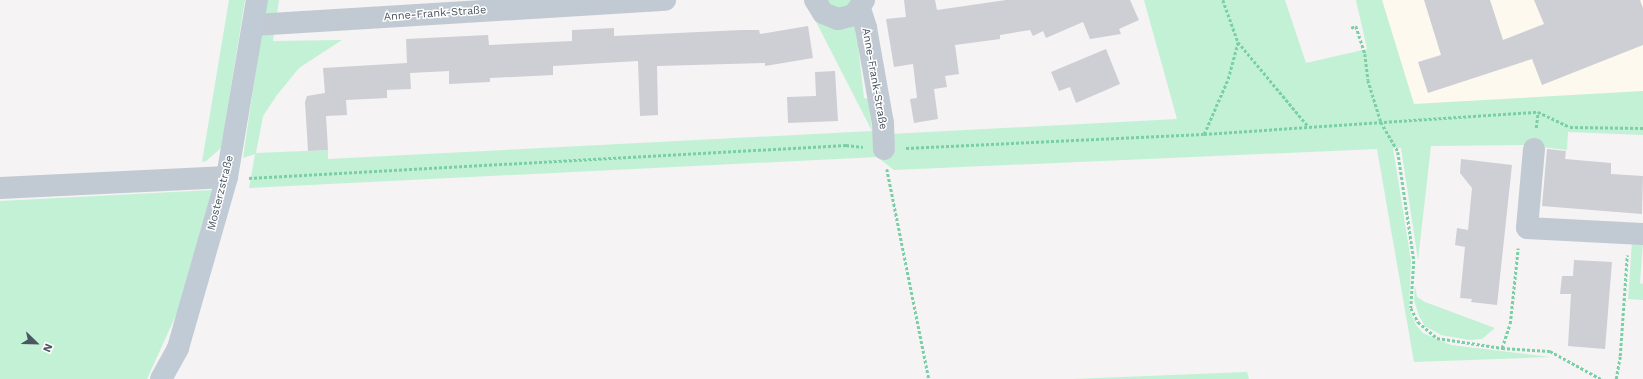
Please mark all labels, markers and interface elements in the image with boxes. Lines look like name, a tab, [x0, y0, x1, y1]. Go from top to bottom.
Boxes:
street label: Anne-Frank-Straße	[383, 4, 487, 24]
street label: Anne-Frank-Straße	[859, 27, 889, 131]
street label: Mosterzstraße	[205, 154, 237, 232]
north arrow	[16, 323, 56, 363]
text: N	[40, 342, 55, 354]

